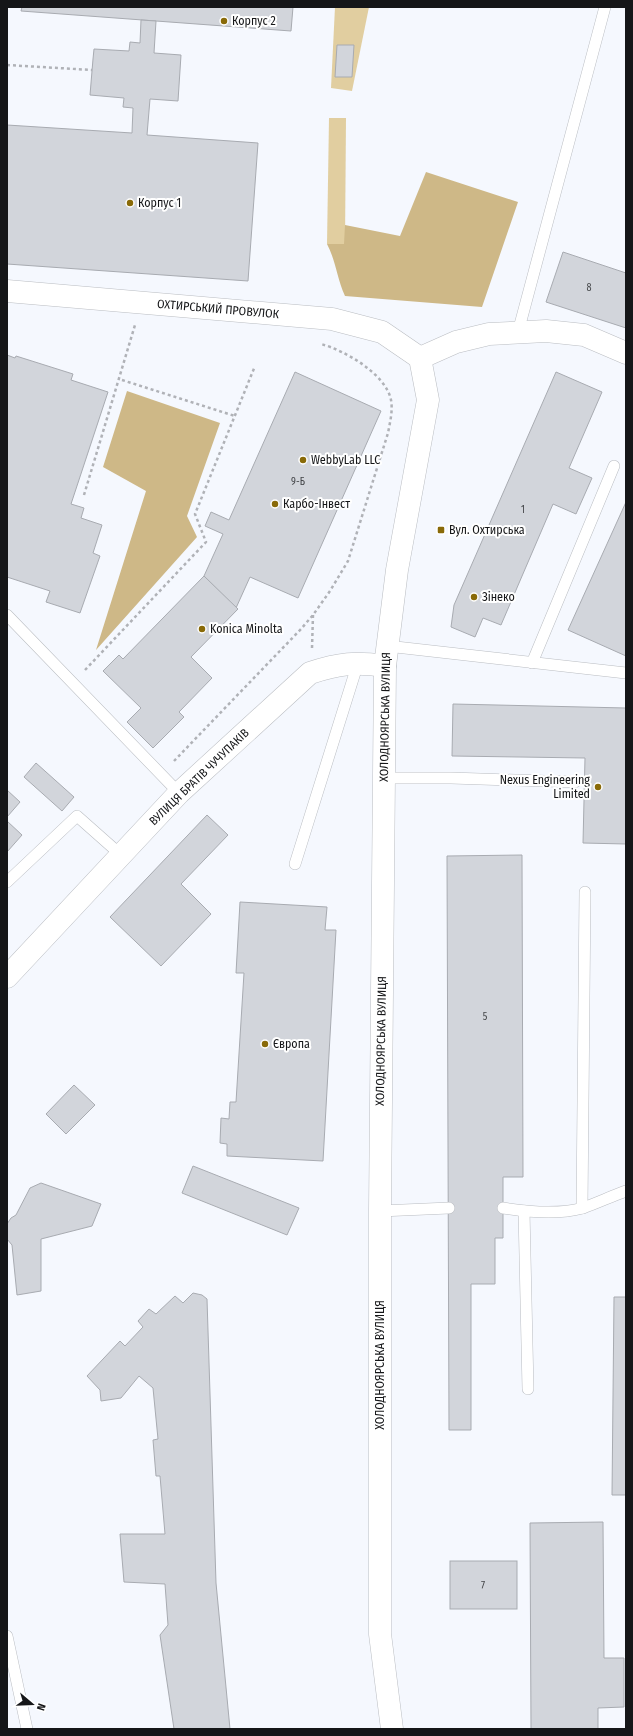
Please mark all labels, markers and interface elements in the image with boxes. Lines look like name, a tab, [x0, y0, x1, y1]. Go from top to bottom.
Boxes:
place label: Корпус 2	[232, 14, 276, 28]
marker: Корпус 2	[219, 16, 229, 26]
place label: Корпус 1	[138, 196, 181, 210]
marker: Корпус 1	[125, 198, 135, 208]
house number: 8	[587, 282, 592, 294]
street label: ОХТИРСЬКИЙ ПРОВУЛОК	[156, 296, 280, 321]
place label: WebbyLab LLC	[311, 453, 380, 467]
marker: WebbyLab LLC	[298, 455, 308, 465]
house number: 9-Б	[291, 476, 305, 488]
place label: Карбо-Інвест	[283, 497, 350, 511]
marker: Карбо-Інвест	[270, 499, 280, 509]
house number: 1	[521, 504, 525, 516]
place label: Вул. Охтирська	[449, 523, 525, 537]
marker: Вул. Охтирська	[436, 525, 446, 535]
place label: Зінеко	[482, 590, 515, 604]
marker: Зінеко	[469, 592, 479, 602]
place label: Konica Minolta	[210, 622, 283, 636]
marker: Konica Minolta	[197, 624, 207, 634]
street label: ХОЛОДНОЯРСЬКА ВУЛИЦЯ	[377, 652, 393, 782]
street label: ВУЛИЦЯ БРАТІВ ЧУЧУПАКІВ	[146, 725, 252, 828]
place label: Nexus Engineering Limited	[500, 773, 590, 801]
marker: Nexus Engineering Limited	[593, 782, 603, 792]
street label: ХОЛОДНОЯРСЬКА ВУЛИЦЯ	[373, 976, 389, 1106]
house number: 5	[483, 1011, 488, 1023]
place label: Європа	[273, 1037, 310, 1051]
marker: Європа	[260, 1039, 270, 1049]
street label: ХОЛОДНОЯРСЬКА ВУЛИЦЯ	[373, 1300, 387, 1430]
house number: 7	[481, 1580, 485, 1592]
north arrow	[12, 1684, 52, 1724]
text: N	[34, 1702, 48, 1712]

